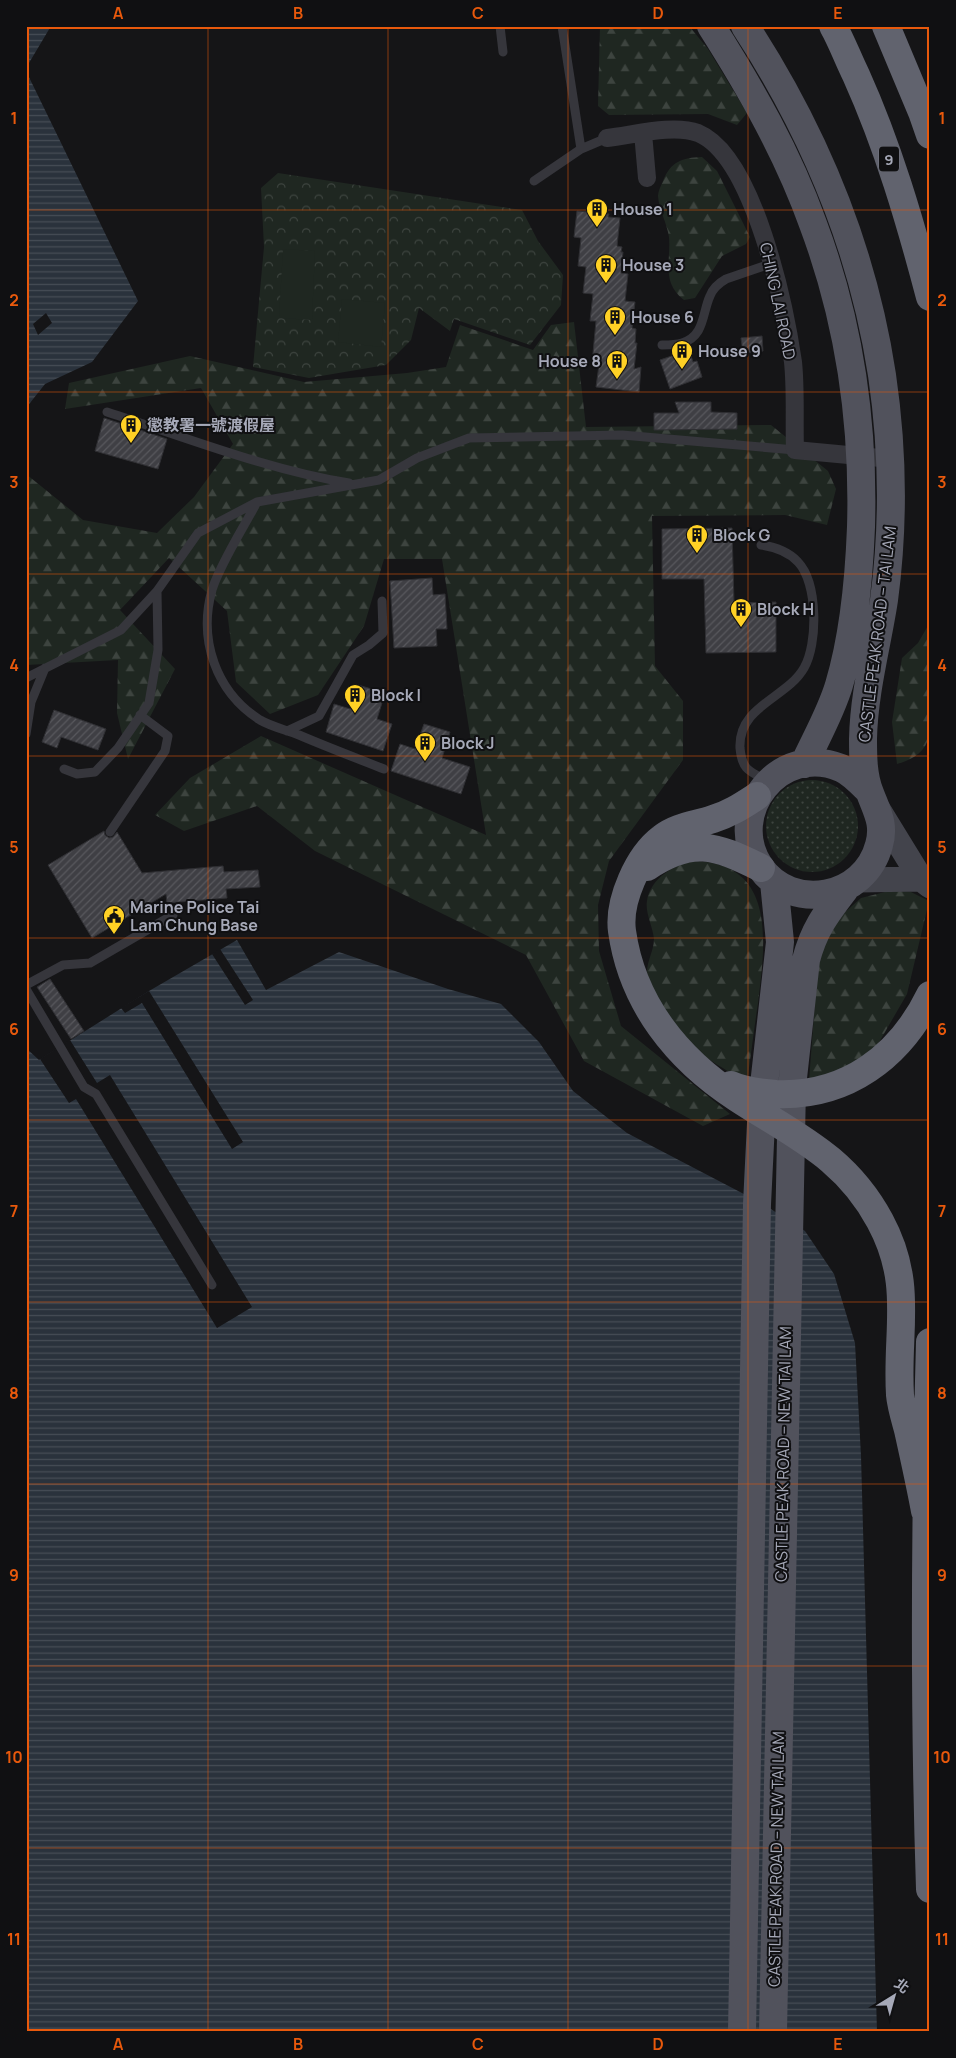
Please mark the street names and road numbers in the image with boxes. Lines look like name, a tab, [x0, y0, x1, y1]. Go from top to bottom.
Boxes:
road number: 9	[879, 146, 899, 172]
street label: CHING LAI ROAD	[755, 240, 801, 362]
street label: CASTLE PEAK ROAD – TAI LAM	[853, 525, 901, 743]
street label: CASTLE PEAK ROAD – NEW TAI LAM	[770, 1326, 796, 1582]
street label: CASTLE PEAK ROAD – NEW TAI LAM	[763, 1731, 789, 1987]

